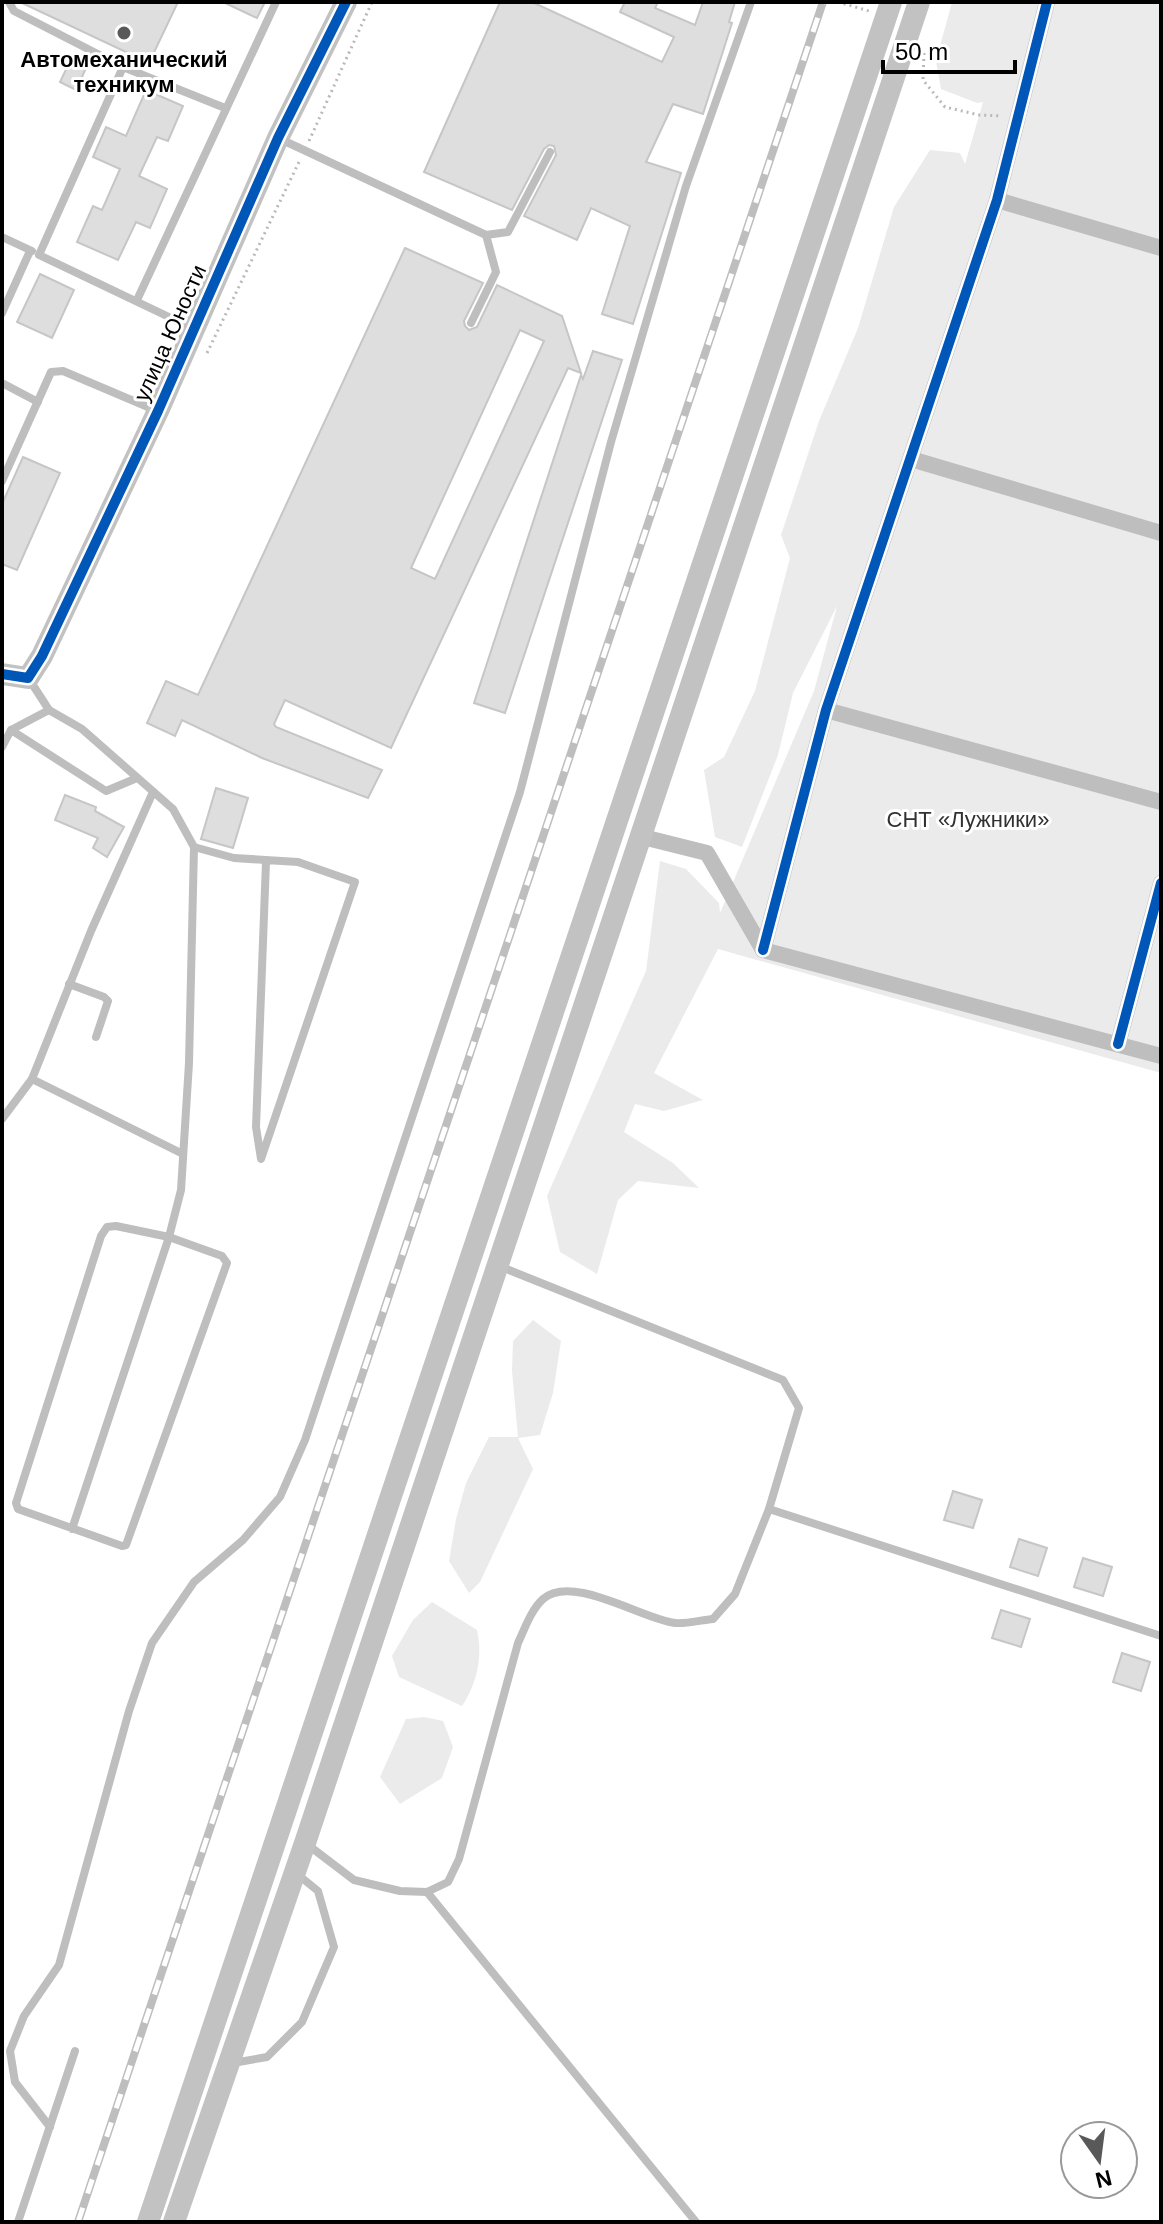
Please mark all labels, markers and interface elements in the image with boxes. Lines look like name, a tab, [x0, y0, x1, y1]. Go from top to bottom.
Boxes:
marker: Автомеханический техникум	[115, 24, 133, 42]
scale bar	[883, 24, 1015, 74]
text: 50 m	[895, 38, 948, 65]
place label: Автомеханический техникум	[20, 47, 228, 97]
street label: улица Юности	[129, 261, 211, 405]
park label: СНТ «Лужники»	[887, 807, 1049, 832]
north arrow	[1059, 2120, 1139, 2200]
text: N	[1093, 2165, 1114, 2193]

